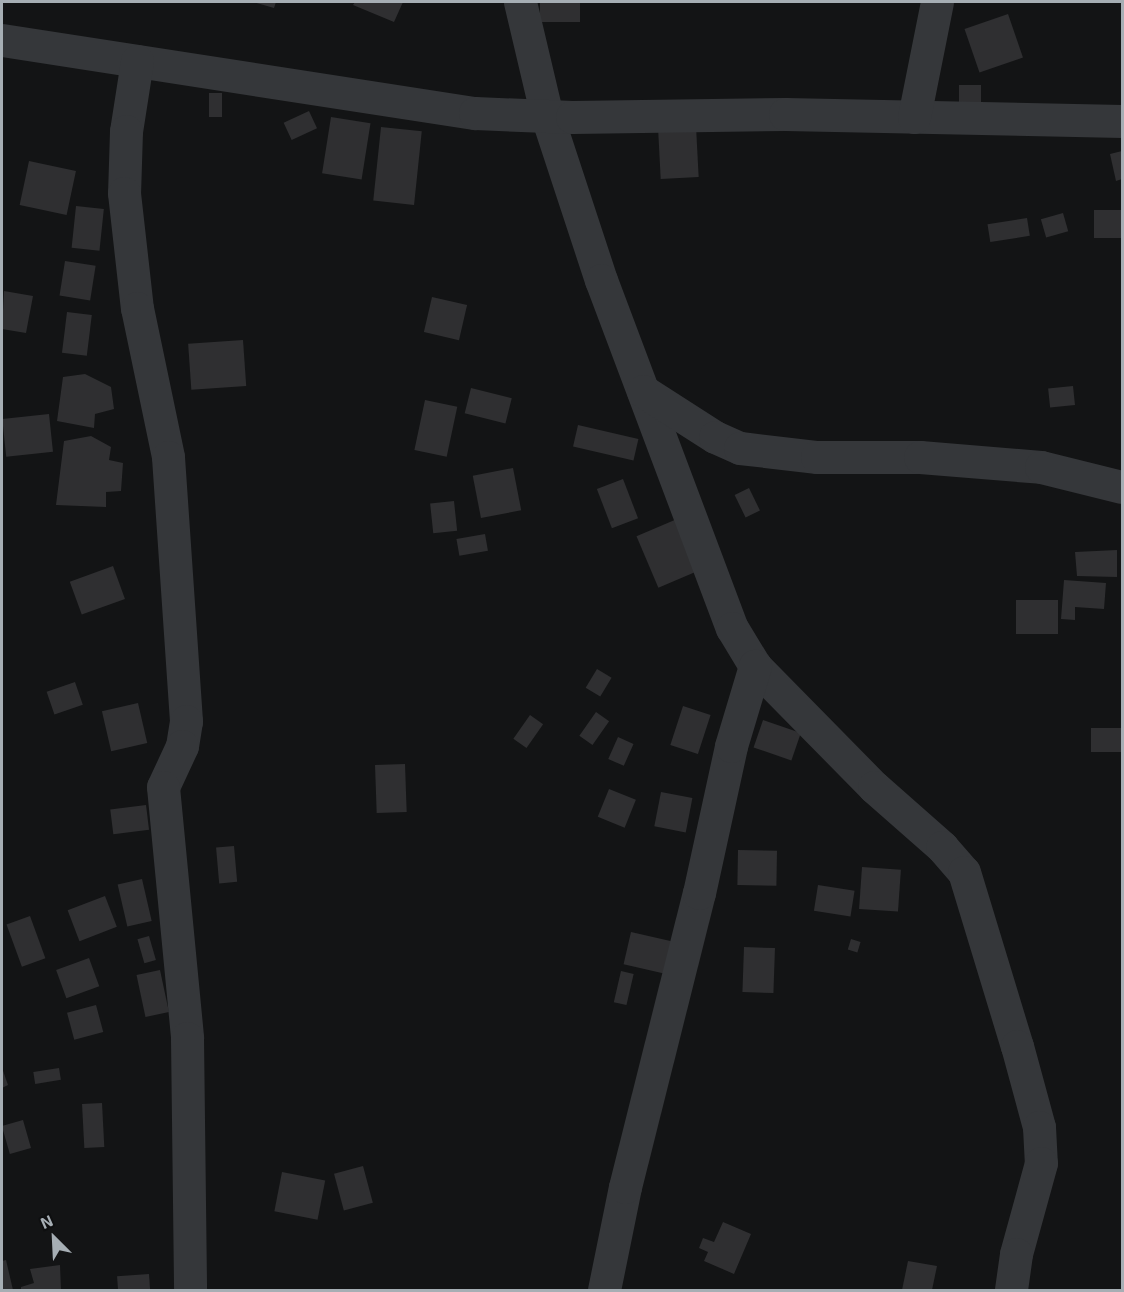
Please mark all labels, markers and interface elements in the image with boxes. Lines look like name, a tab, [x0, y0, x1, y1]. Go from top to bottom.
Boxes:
north arrow	[24, 1208, 84, 1268]
text: N	[37, 1210, 56, 1232]

